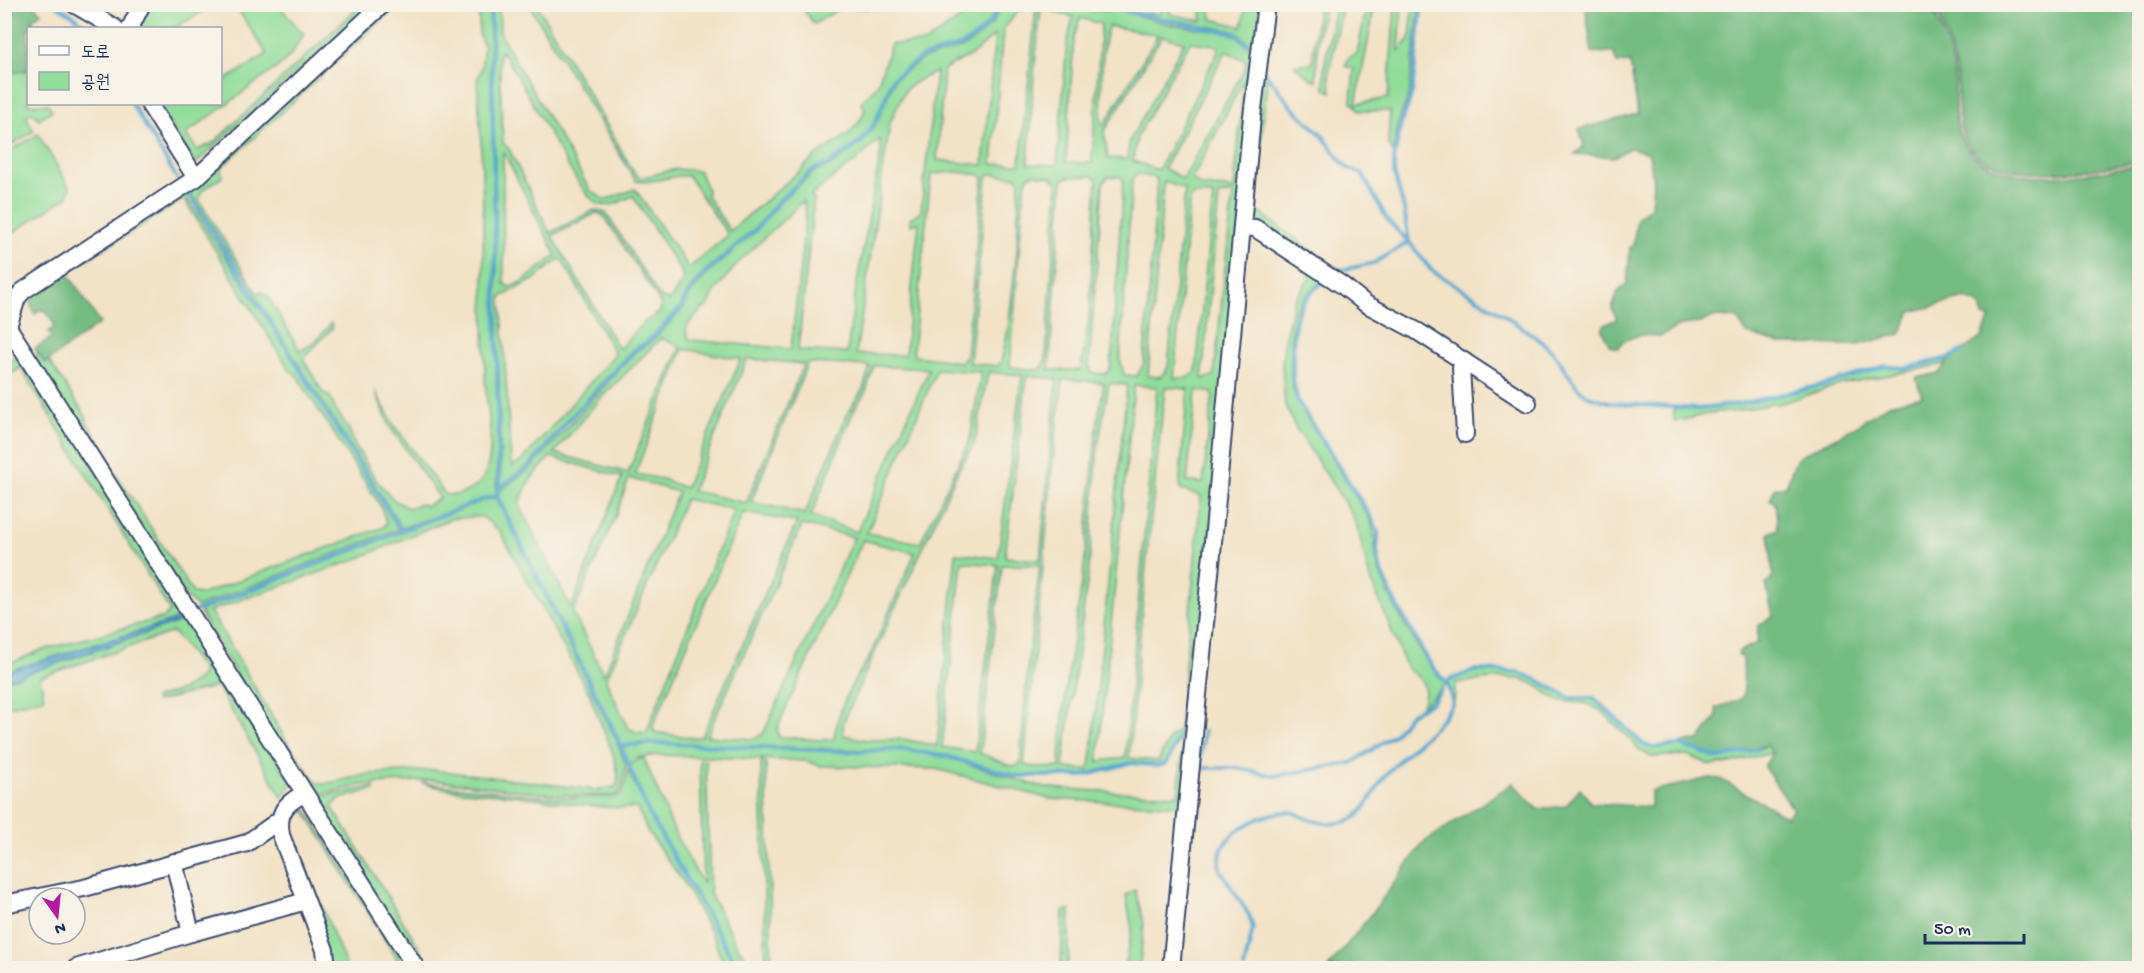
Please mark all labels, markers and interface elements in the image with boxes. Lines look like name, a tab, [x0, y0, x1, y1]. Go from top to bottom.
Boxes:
legend	[27, 27, 222, 105]
text: 도로	[81, 43, 110, 64]
text: 공원	[81, 73, 110, 94]
north arrow	[27, 886, 87, 946]
scale bar	[1925, 907, 2024, 945]
text: N	[52, 917, 67, 938]
text: 50 m	[1934, 920, 1971, 941]

